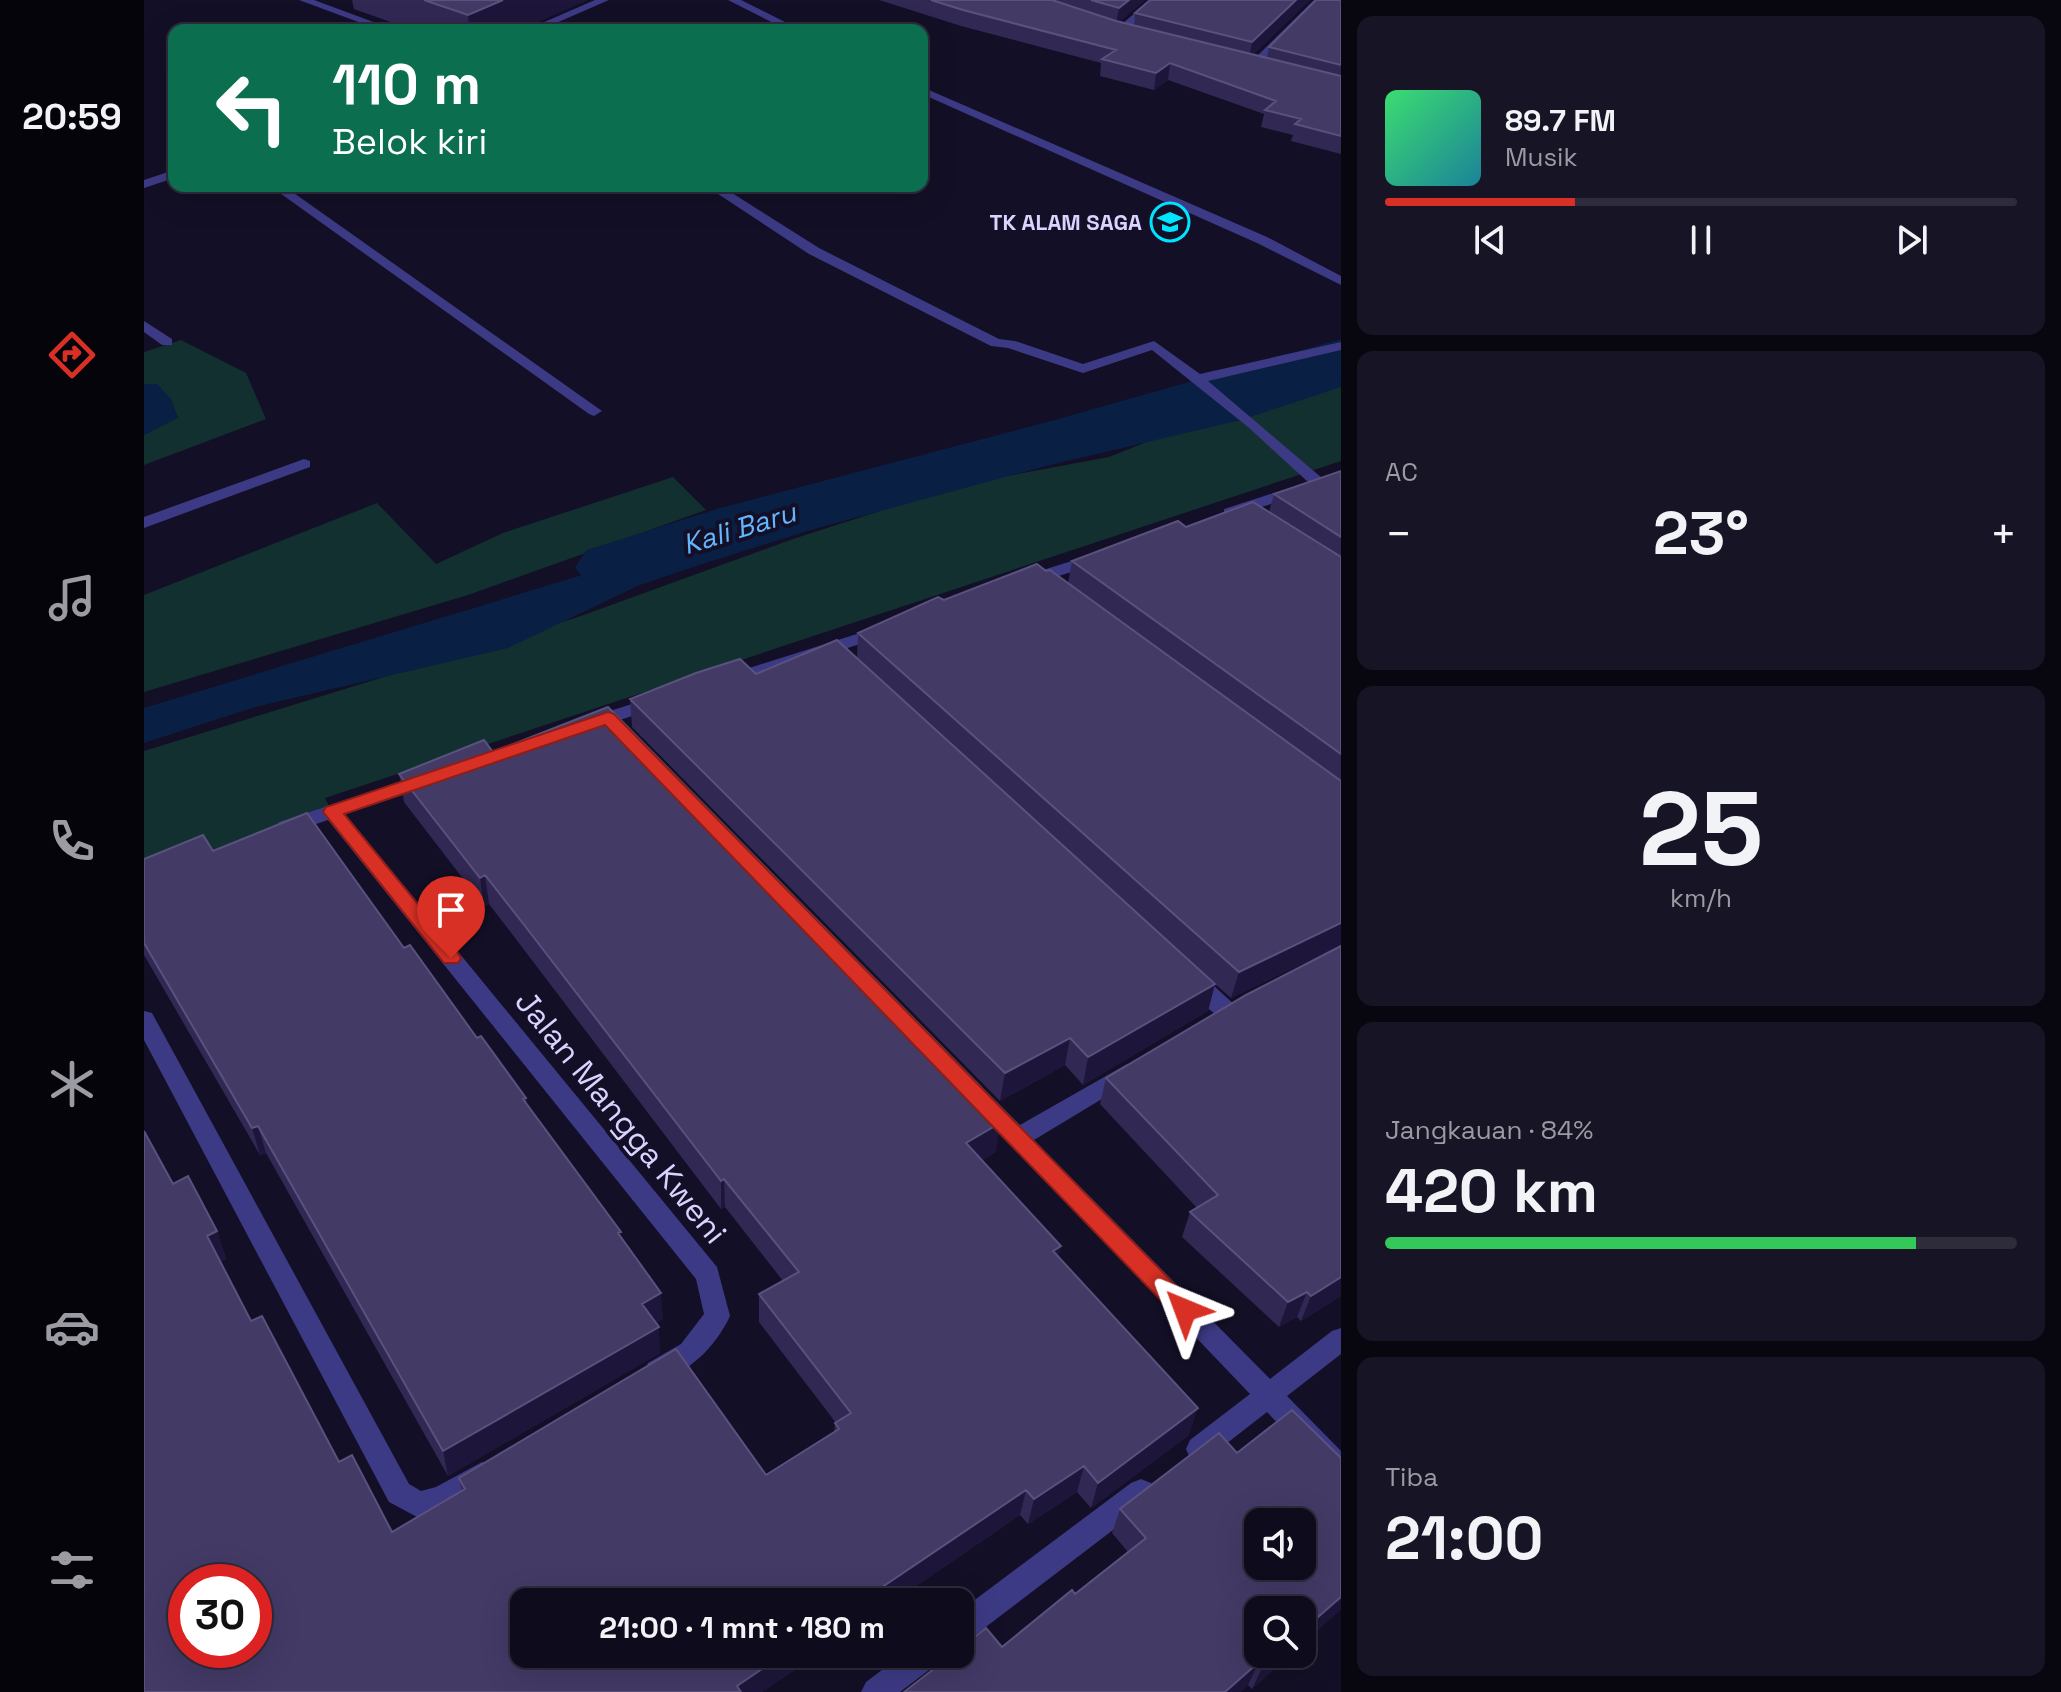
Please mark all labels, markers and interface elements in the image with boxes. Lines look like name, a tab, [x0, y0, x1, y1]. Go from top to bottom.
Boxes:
text: 110 m	[332, 49, 481, 120]
icon: left	[200, 56, 304, 160]
text: 20:59	[22, 94, 122, 140]
text: 89.7 FM	[1505, 101, 1616, 140]
text: Belok kiri	[332, 119, 487, 165]
text: Musik	[1505, 140, 1577, 174]
school or university icon: TK ALAM SAGA	[1149, 201, 1191, 243]
place label: TK ALAM SAGA	[989, 208, 1142, 236]
icon: previous	[1468, 218, 1512, 262]
icon: pause	[1679, 218, 1723, 262]
icon: next	[1890, 218, 1934, 262]
icon: directions	[44, 327, 100, 383]
text: AC	[1385, 455, 1418, 489]
water label: Kali Baru	[678, 493, 802, 562]
text: 23°	[1653, 495, 1749, 572]
text: −	[1385, 506, 1412, 562]
text: +	[1990, 506, 2017, 562]
icon: music	[44, 570, 100, 626]
text: 25	[1639, 763, 1763, 895]
icon: phone	[44, 813, 100, 869]
pin	[417, 876, 485, 958]
text: km/h	[1670, 881, 1732, 915]
icon: arrive	[429, 888, 473, 932]
street label: Jalan Mangga Kweni	[506, 982, 736, 1252]
icon: climate	[44, 1056, 100, 1112]
text: Jangkauan · 84%	[1385, 1113, 1593, 1147]
text: 420 km	[1385, 1153, 1598, 1230]
position arrow	[1143, 1268, 1227, 1352]
icon: car	[44, 1299, 100, 1355]
text: Tiba	[1385, 1460, 1438, 1494]
text: 21:00	[1385, 1500, 1543, 1577]
map controls	[1244, 1508, 1316, 1668]
button: sound	[1244, 1508, 1316, 1580]
icon: filters	[44, 1542, 100, 1598]
speed limit sign: 30	[168, 1564, 272, 1668]
button: search	[1244, 1596, 1316, 1668]
text: 21:00 · 1 mnt · 180 m	[599, 1608, 885, 1647]

